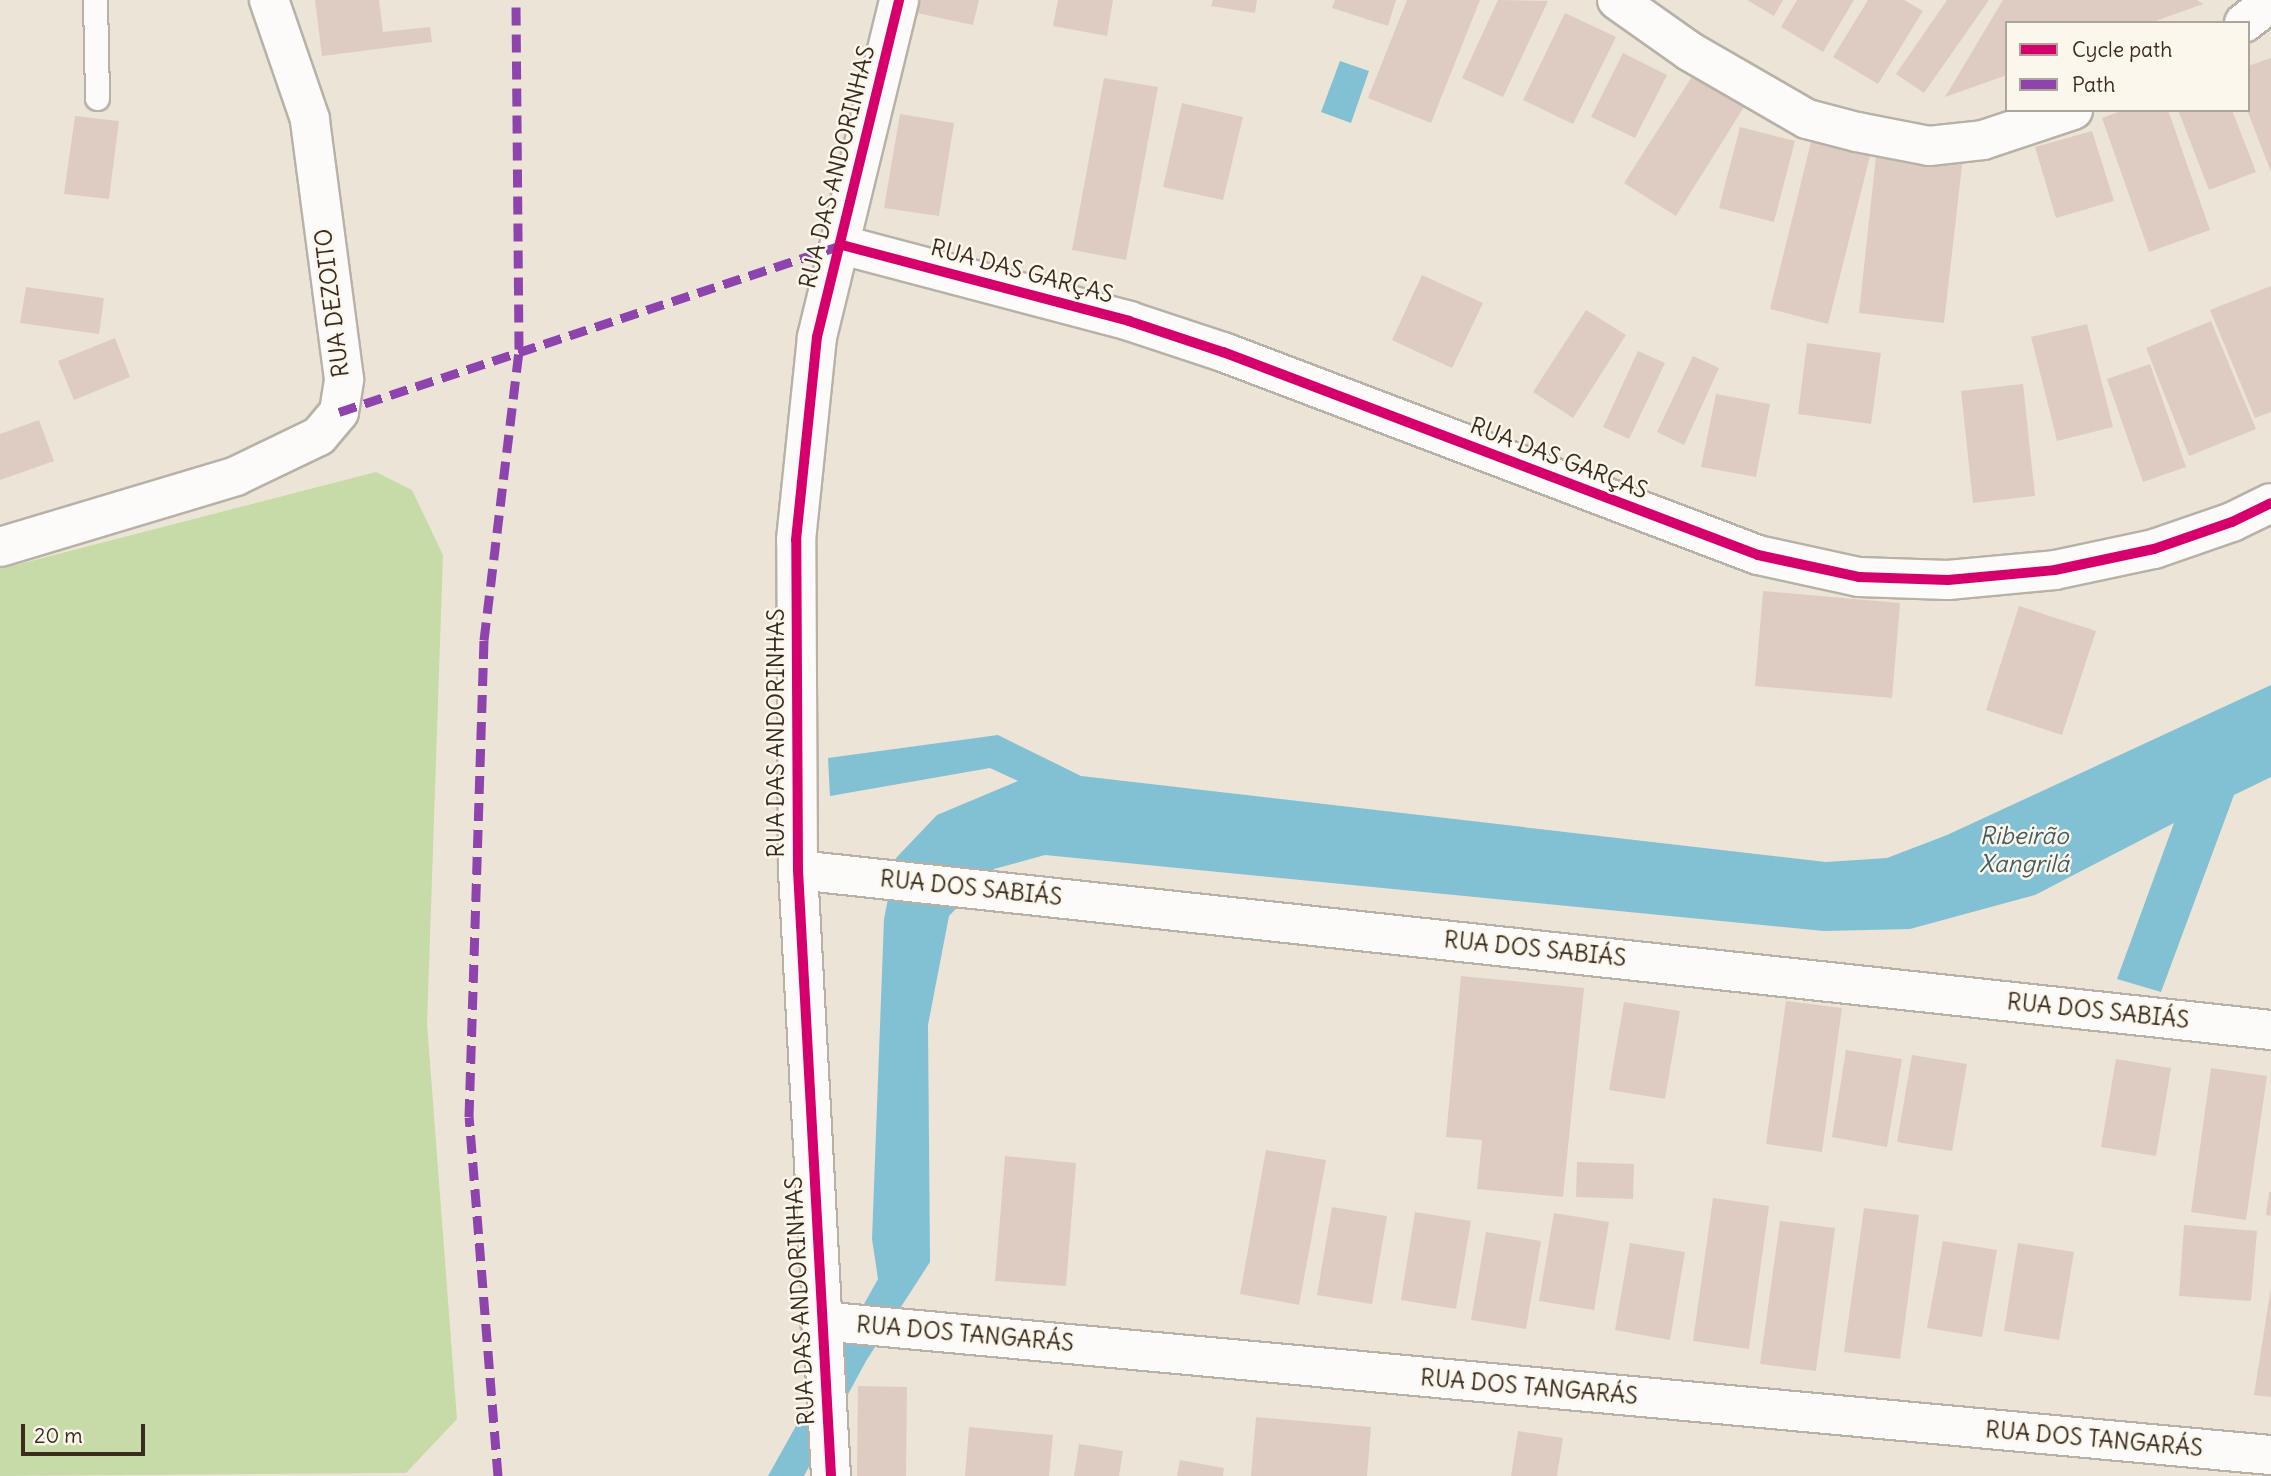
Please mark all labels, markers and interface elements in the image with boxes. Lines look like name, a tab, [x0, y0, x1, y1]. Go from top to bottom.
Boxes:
legend	[2005, 21, 2250, 112]
text: Cycle path	[2072, 36, 2172, 63]
street label: RUA DAS ANDORINHAS	[793, 43, 881, 291]
text: Path	[2072, 71, 2115, 98]
street label: RUA DEZOITO	[309, 227, 355, 379]
street label: RUA DAS GARÇAS	[928, 233, 1116, 309]
street label: RUA DAS GARÇAS	[1466, 411, 1652, 505]
street label: RUA DAS ANDORINHAS	[762, 608, 790, 858]
water label: Ribeirão Xangrilá	[1979, 822, 2069, 878]
street label: RUA DOS SABIÁS	[879, 865, 1063, 911]
street label: RUA DOS SABIÁS	[1443, 926, 1627, 972]
street label: RUA DOS SABIÁS	[2006, 988, 2190, 1034]
street label: RUA DAS ANDORINHAS	[780, 1176, 820, 1426]
street label: RUA DOS TANGARÁS	[855, 1311, 1075, 1357]
street label: RUA DOS TANGARÁS	[1419, 1364, 1639, 1410]
scale bar	[24, 1410, 149, 1454]
street label: RUA DOS TANGARÁS	[1984, 1416, 2204, 1462]
text: 20 m	[34, 1422, 83, 1449]

